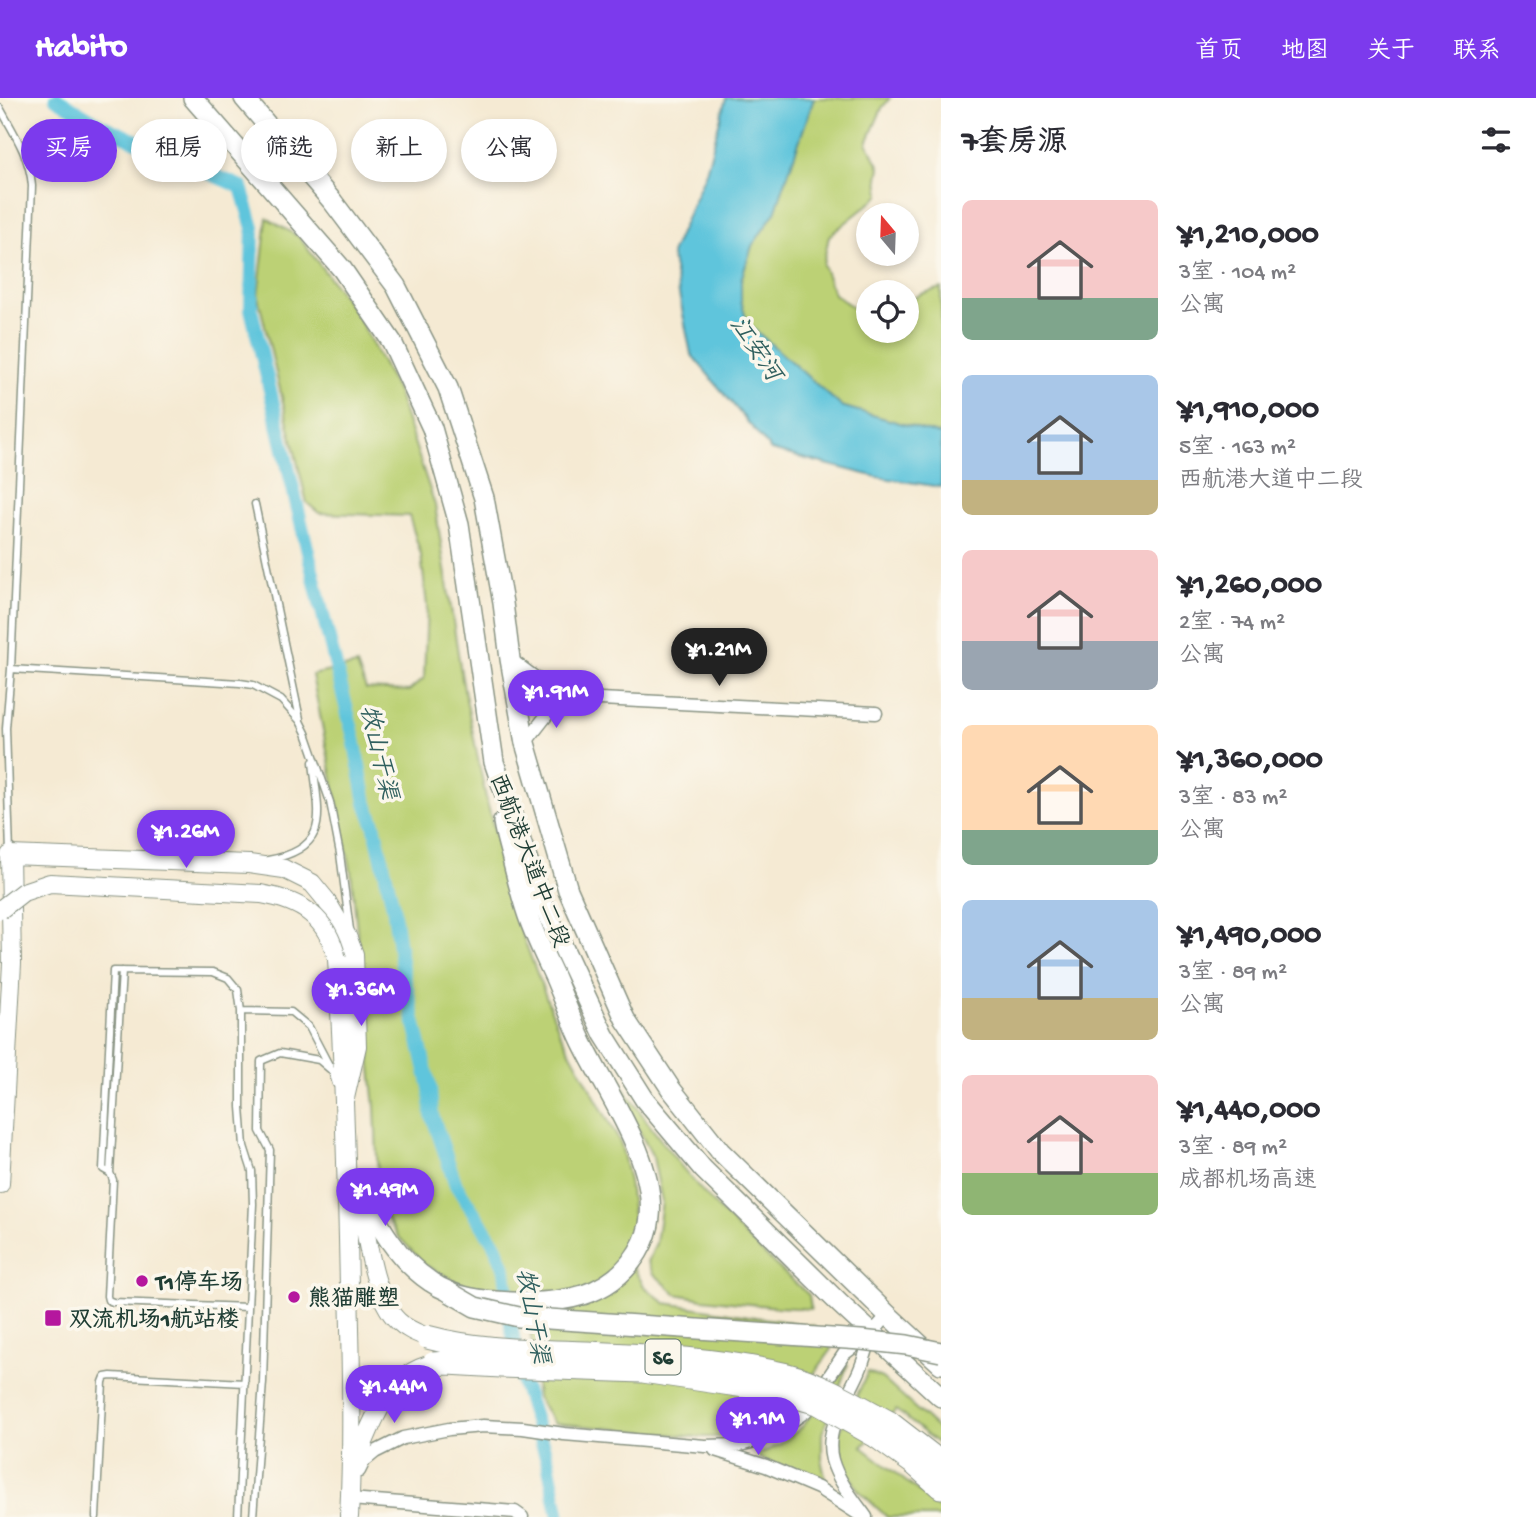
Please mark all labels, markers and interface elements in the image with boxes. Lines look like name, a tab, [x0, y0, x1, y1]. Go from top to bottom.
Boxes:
text: Habito	[35, 30, 127, 68]
text: 首页	[1195, 38, 1243, 67]
text: 地图	[1281, 38, 1329, 67]
text: 关于	[1367, 38, 1415, 67]
text: 联系	[1453, 38, 1501, 67]
chip: 买房	[21, 119, 117, 182]
chip: 租房	[131, 119, 227, 182]
chip: 筛选	[241, 119, 337, 182]
chip: 新上	[351, 119, 447, 182]
chip: 公寓	[461, 119, 557, 182]
icon: filters	[1477, 121, 1515, 159]
text: 7套房源	[962, 127, 1068, 162]
north arrow	[856, 203, 919, 266]
map controls	[856, 203, 919, 343]
text: ¥1,210,000	[1179, 219, 1319, 254]
icon: home	[1018, 228, 1102, 312]
text: 3室 · 104 m²	[1179, 260, 1296, 287]
button: locate	[856, 280, 919, 343]
text: 公寓	[1179, 293, 1225, 320]
water label: 江安河	[722, 311, 789, 391]
text: ¥1,910,000	[1179, 394, 1319, 429]
icon: home	[1018, 403, 1102, 487]
text: 5室 · 163 m²	[1179, 435, 1296, 462]
text: 西航港大道中二段	[1179, 468, 1363, 495]
text: ¥1,260,000	[1179, 569, 1322, 604]
icon: home	[1018, 578, 1102, 662]
text: 2室 · 74 m²	[1179, 610, 1285, 637]
pin: ¥1.21M	[662, 628, 776, 688]
text: ¥1.21M	[687, 637, 751, 664]
text: 公寓	[1179, 643, 1225, 670]
pin: ¥1.91M	[499, 670, 613, 730]
text: ¥1.91M	[524, 679, 588, 706]
water label: 牧山干渠	[352, 703, 403, 805]
text: ¥1,360,000	[1179, 744, 1323, 779]
icon: home	[1018, 753, 1102, 837]
street label: 西航港大道中二段	[482, 770, 574, 952]
text: 3室 · 83 m²	[1179, 785, 1287, 812]
pin: ¥1.26M	[129, 810, 243, 870]
text: 公寓	[1179, 818, 1225, 845]
text: ¥1.26M	[153, 819, 219, 846]
text: ¥1,490,000	[1179, 919, 1321, 954]
icon: home	[1018, 928, 1102, 1012]
text: 3室 · 89 m²	[1179, 960, 1287, 987]
pin: ¥1.36M	[304, 968, 418, 1028]
text: ¥1.36M	[328, 977, 394, 1004]
text: 公寓	[1179, 993, 1225, 1020]
text: ¥1,440,000	[1179, 1094, 1320, 1129]
icon: home	[1018, 1103, 1102, 1187]
text: 3室 · 89 m²	[1179, 1135, 1287, 1162]
pin: ¥1.49M	[328, 1168, 442, 1228]
text: 成都机场高速	[1179, 1168, 1317, 1195]
text: ¥1.49M	[352, 1177, 418, 1204]
water label: 牧山干渠	[508, 1267, 555, 1368]
place label: T1停车场	[154, 1269, 243, 1298]
marker: T1停车场	[134, 1273, 150, 1289]
place label: 熊猫雕塑	[308, 1286, 400, 1314]
marker: 熊猫雕塑	[286, 1289, 302, 1305]
place label: 双流机场1航站楼	[69, 1307, 239, 1335]
marker: 双流机场1航站楼	[43, 1308, 63, 1328]
road number: S6	[646, 1340, 680, 1374]
pin: ¥1.44M	[337, 1366, 451, 1425]
text: ¥1.44M	[362, 1374, 426, 1401]
pin: ¥1.1M	[709, 1398, 807, 1457]
text: ¥1.1M	[732, 1406, 784, 1433]

